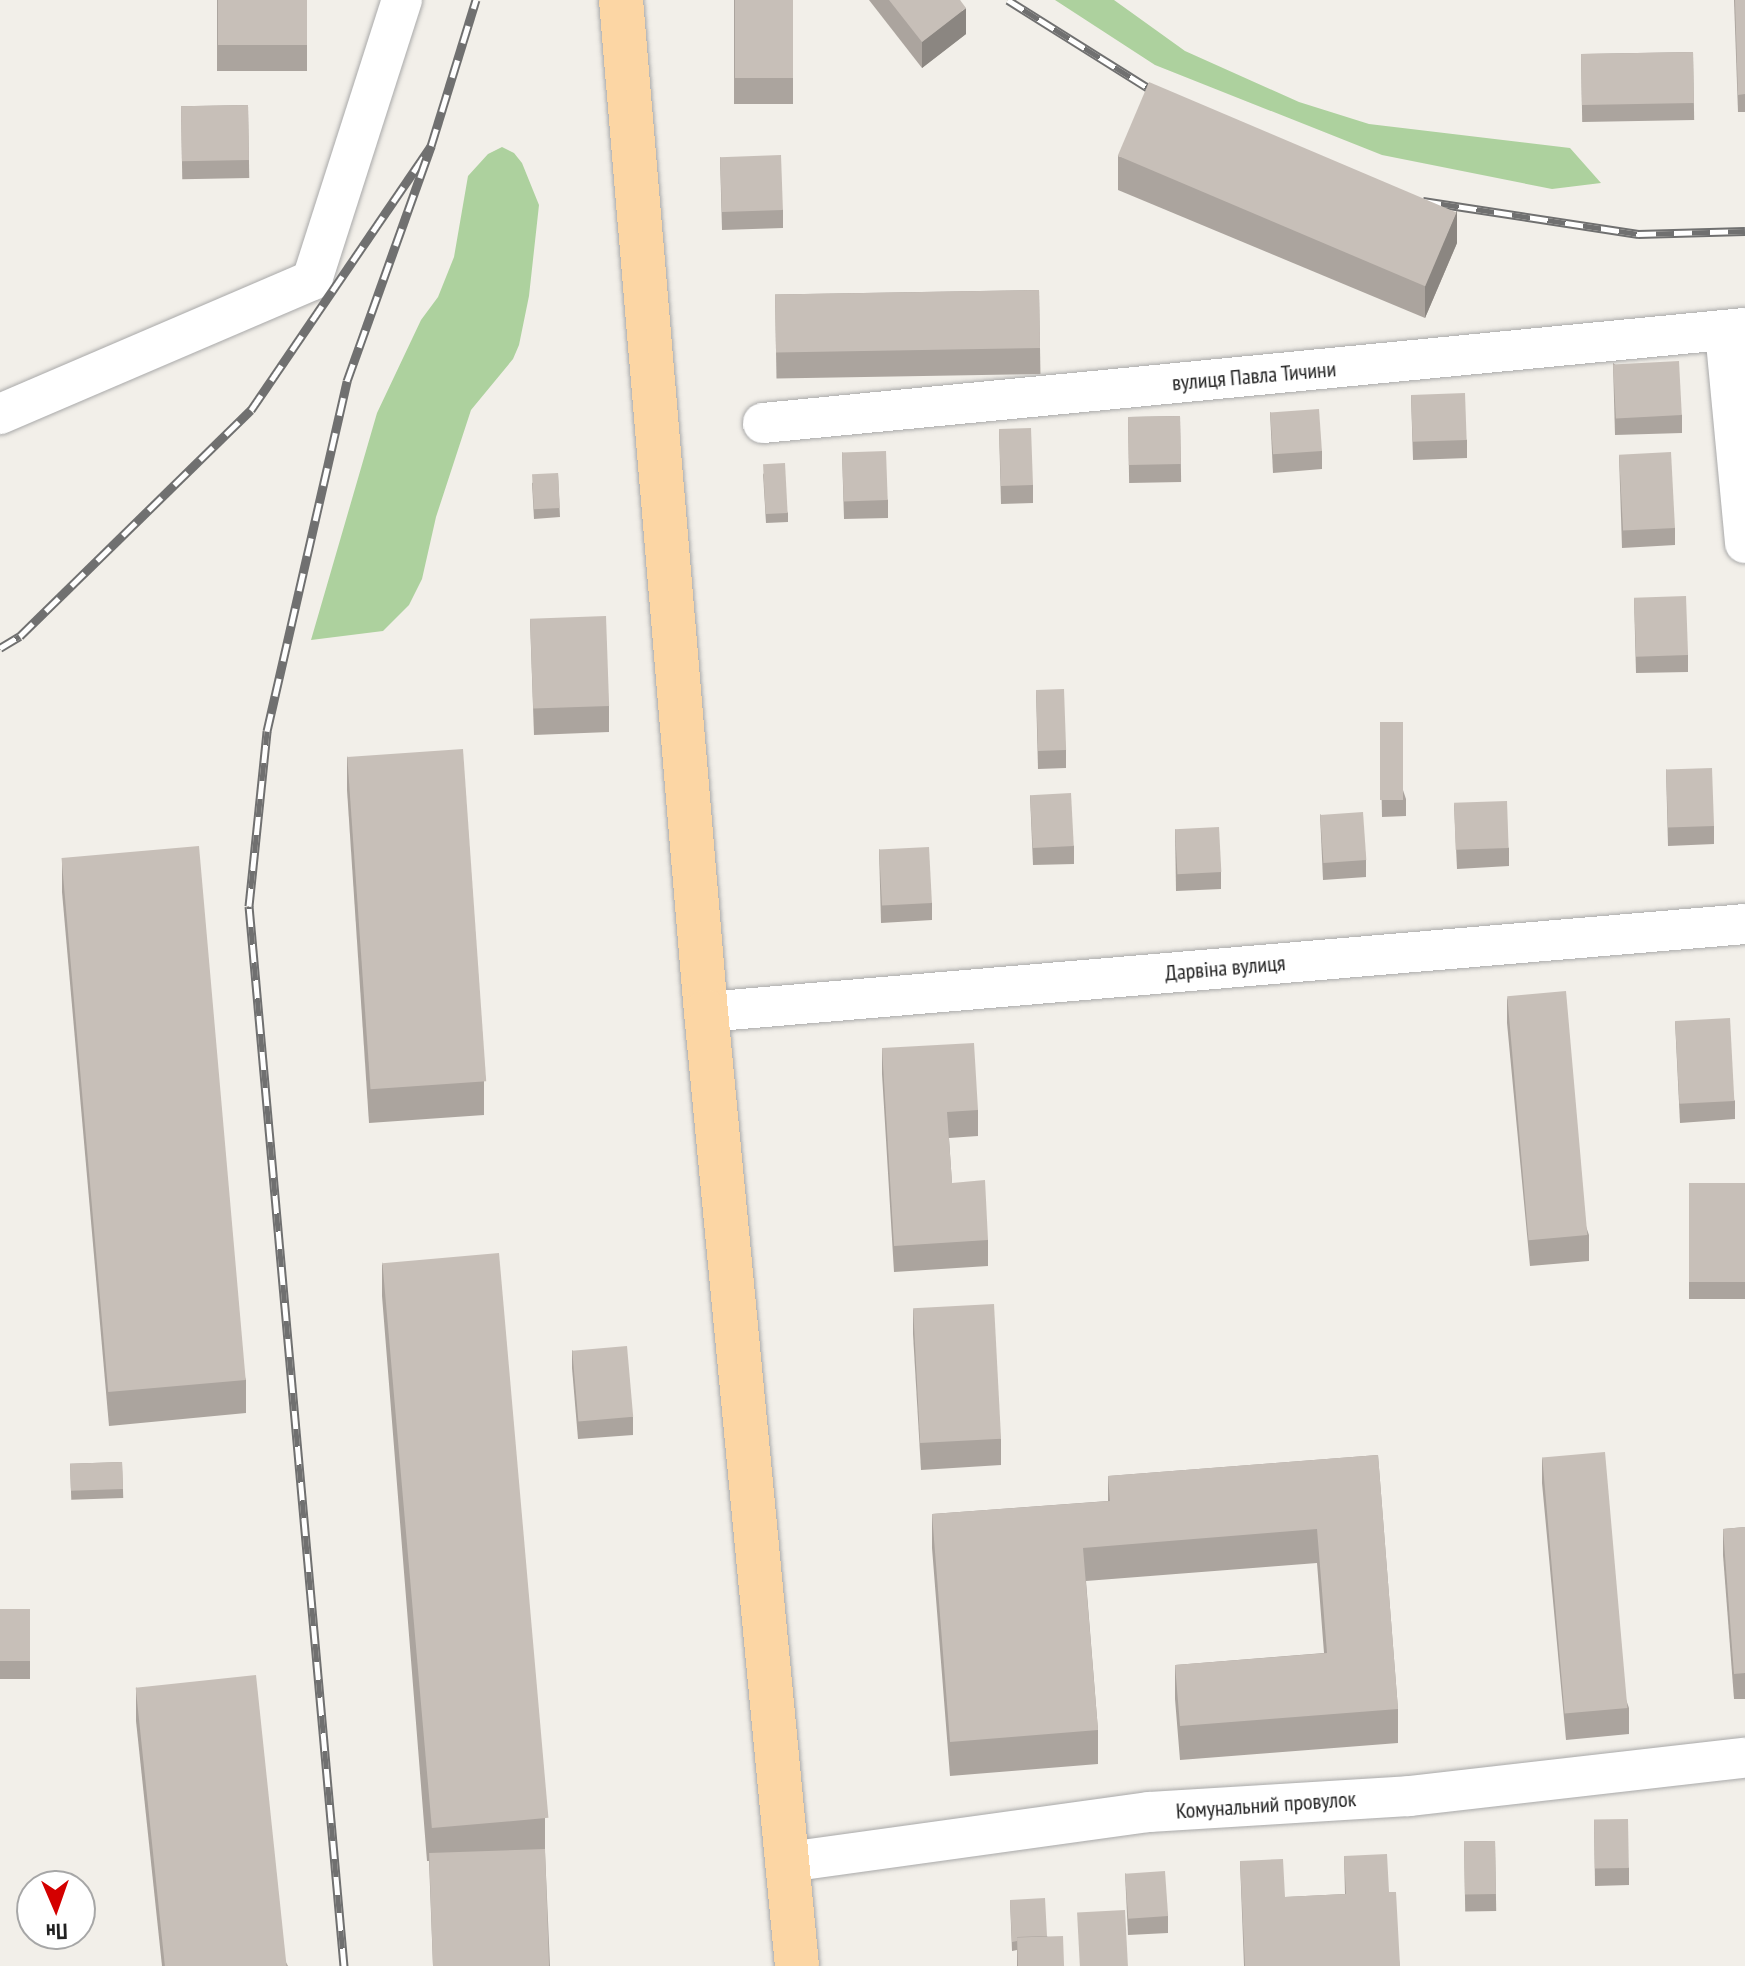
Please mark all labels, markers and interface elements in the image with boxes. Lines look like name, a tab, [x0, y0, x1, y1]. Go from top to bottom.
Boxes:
street label: вулиця Павла Тичини	[1171, 356, 1337, 396]
street label: Дарвіна вулиця	[1164, 950, 1286, 986]
street label: Комунальний провулок	[1175, 1786, 1357, 1824]
north arrow	[16, 1870, 96, 1950]
text: Пн	[46, 1918, 68, 1946]

